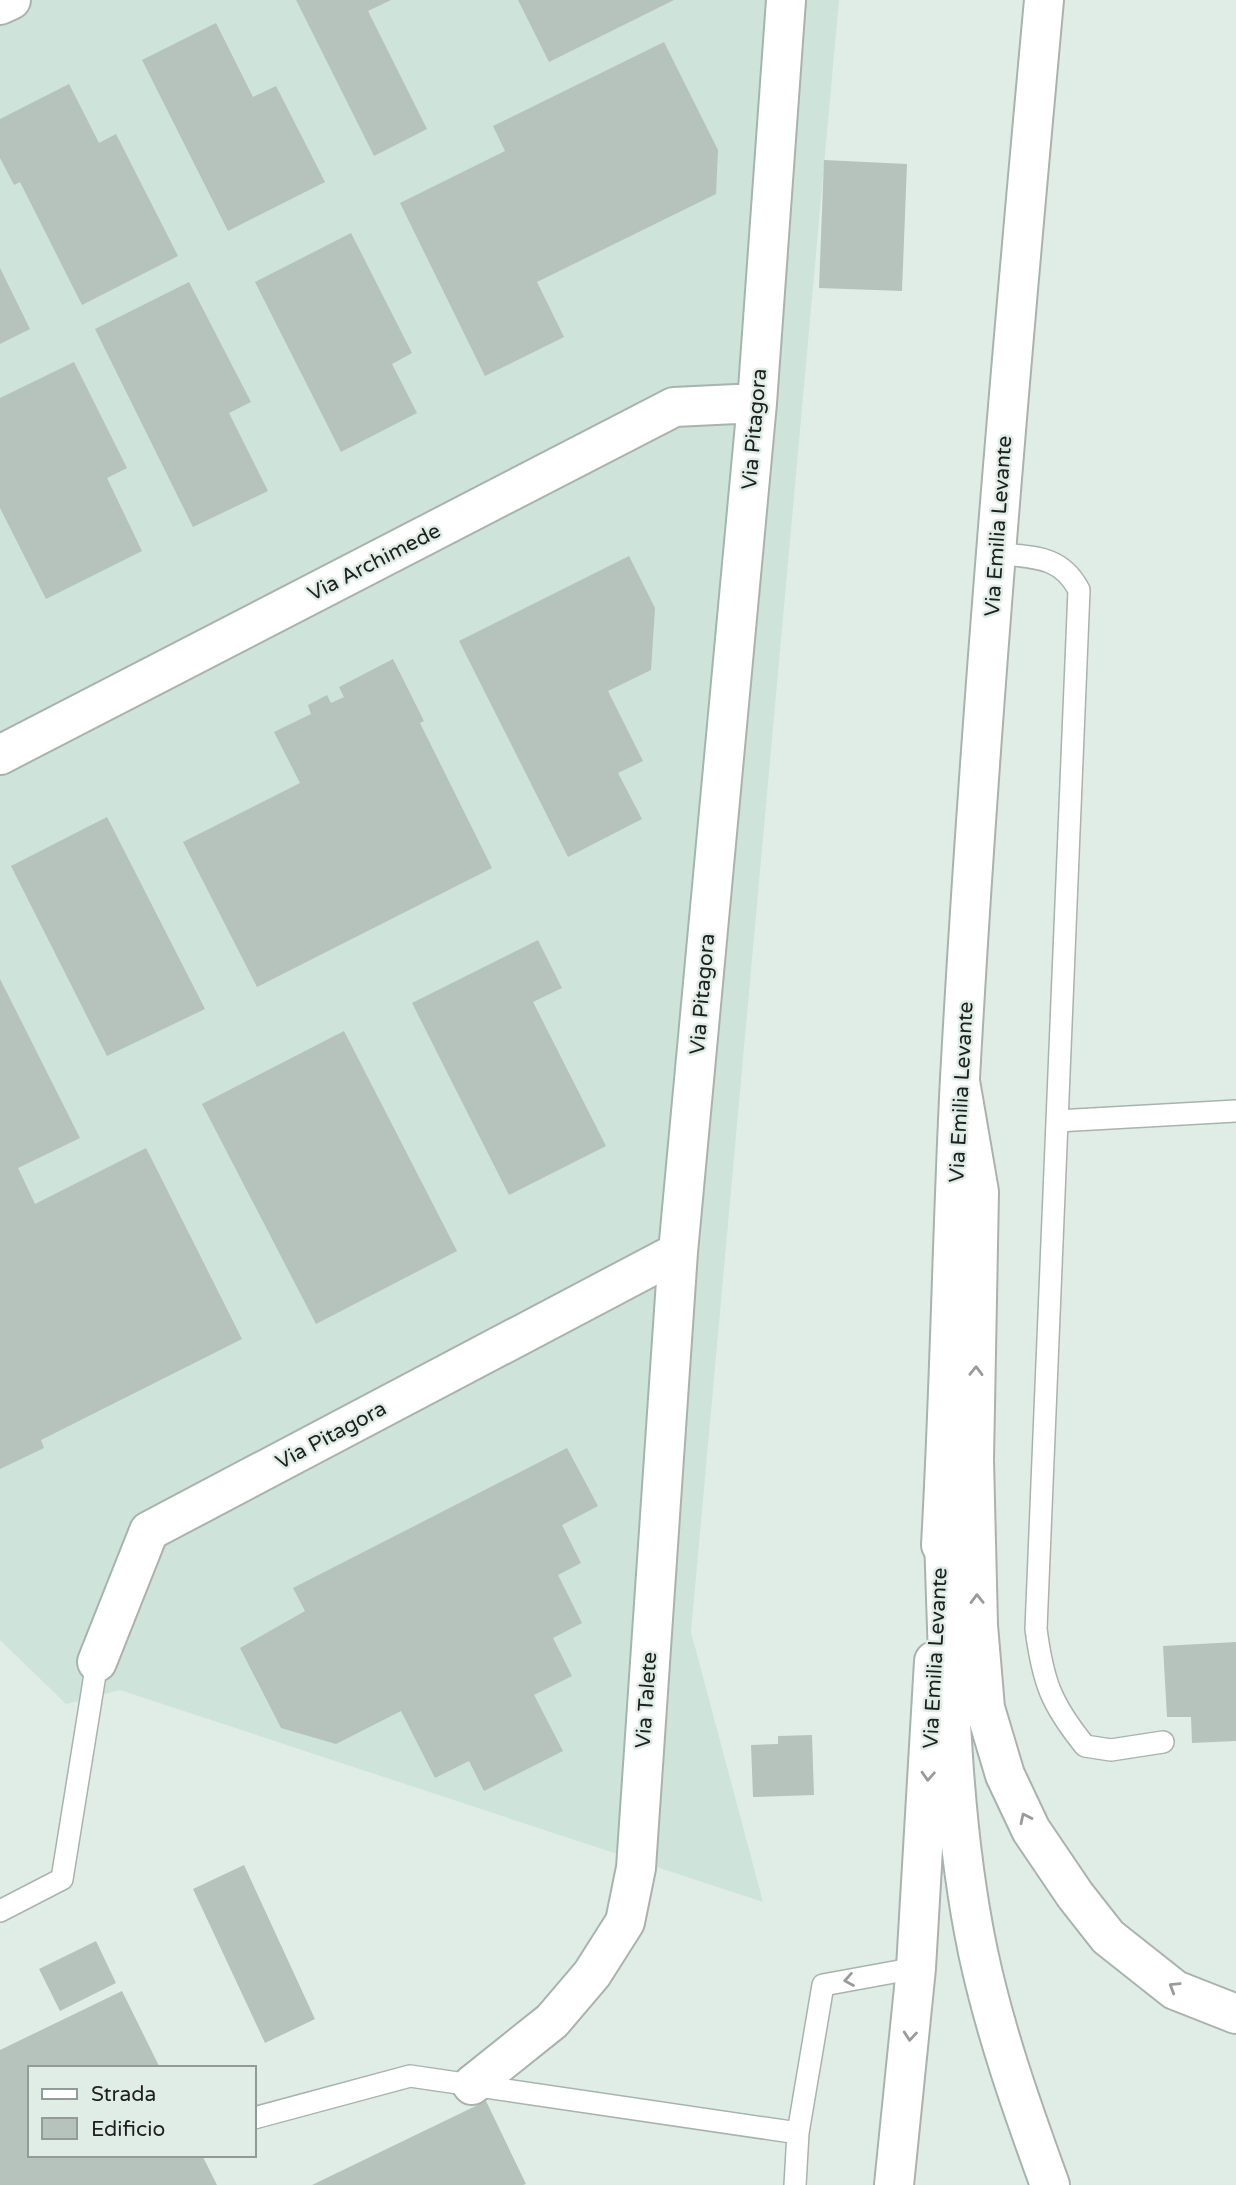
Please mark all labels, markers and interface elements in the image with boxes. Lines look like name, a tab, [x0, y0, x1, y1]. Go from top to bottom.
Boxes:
street label: Via Pitagora	[737, 367, 772, 491]
street label: Via Emilia Levante	[980, 435, 1017, 617]
street label: Via Archimede	[304, 518, 445, 607]
street label: Via Pitagora	[685, 932, 720, 1056]
street label: Via Emilia Levante	[944, 1001, 979, 1183]
one-way arrow	[968, 1365, 984, 1376]
street label: Via Pitagora	[272, 1396, 391, 1475]
street label: Via Emilia Levante	[918, 1567, 953, 1749]
one-way arrow	[969, 1593, 985, 1603]
street label: Via Talete	[631, 1651, 662, 1749]
one-way arrow	[920, 1771, 935, 1782]
one-way arrow	[1020, 1813, 1034, 1825]
one-way arrow	[843, 1972, 855, 1987]
one-way arrow	[1169, 1982, 1182, 1995]
one-way arrow	[903, 2031, 918, 2042]
legend	[28, 2066, 256, 2157]
text: Strada	[91, 2082, 156, 2107]
text: Edificio	[91, 2117, 165, 2142]

